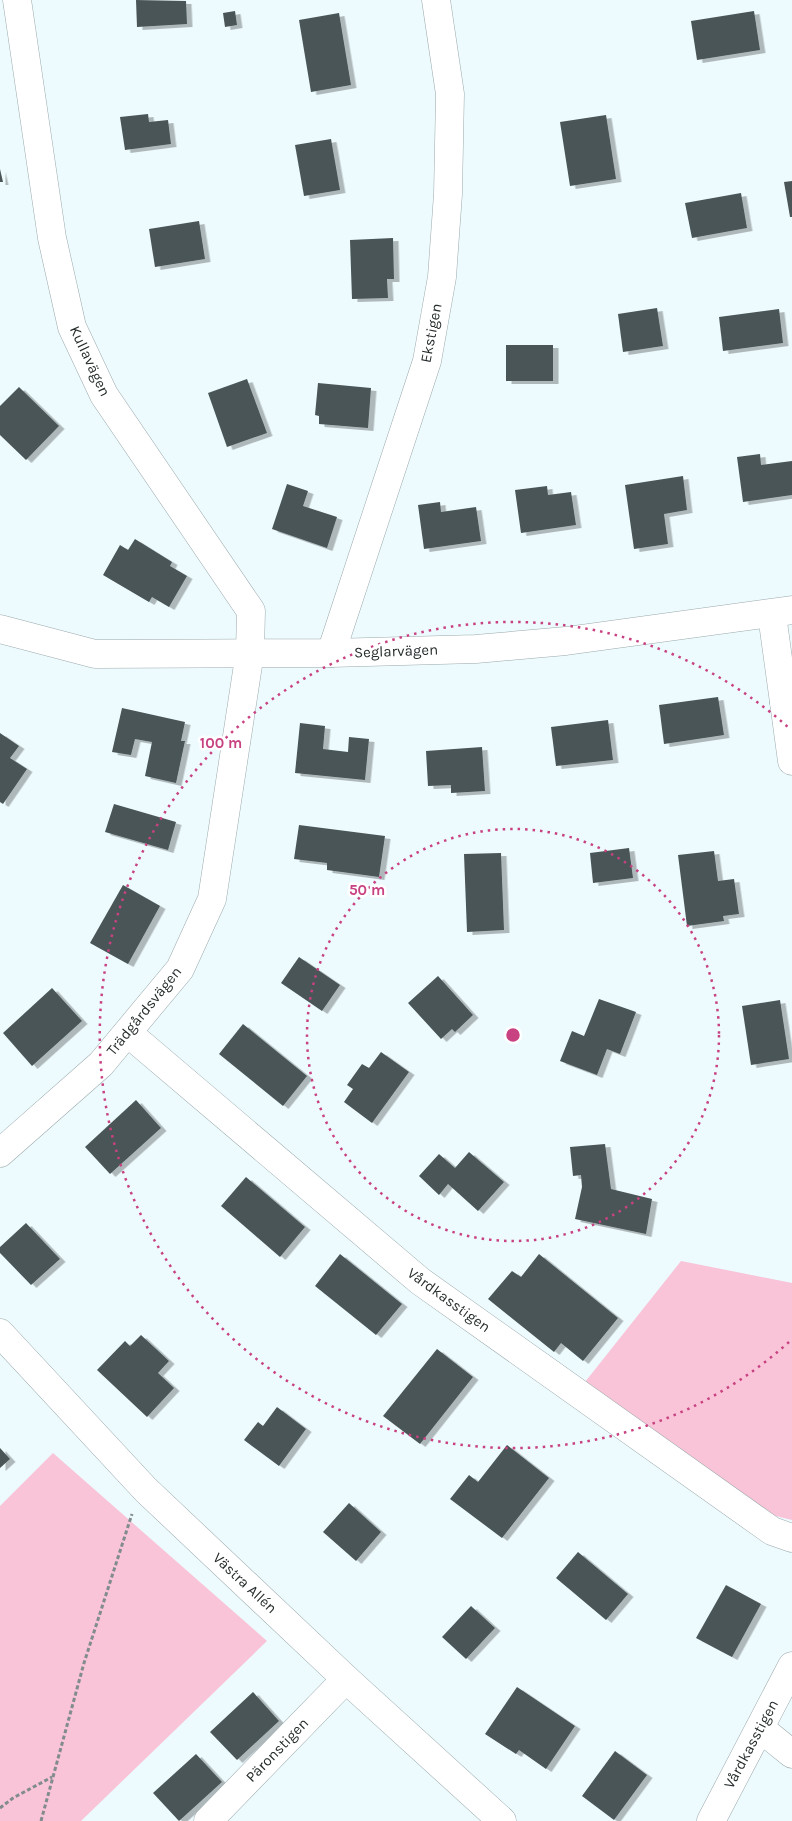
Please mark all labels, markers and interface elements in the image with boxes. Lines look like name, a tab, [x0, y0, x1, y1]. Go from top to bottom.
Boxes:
street label: Ekstigen	[416, 302, 446, 364]
street label: Kullavägen	[66, 323, 114, 399]
street label: Seglarvägen	[354, 641, 438, 661]
text: 100 m	[200, 734, 242, 752]
text: 50 m	[349, 881, 385, 899]
street label: Trädgårdsvägen	[103, 963, 185, 1059]
centre of rings	[504, 1026, 522, 1044]
street label: Vårdkasstigen	[404, 1264, 494, 1336]
street label: Västra Allén	[209, 1549, 281, 1617]
street label: Vårdkasstigen	[720, 1696, 782, 1792]
street label: Päronstigen	[242, 1714, 312, 1786]

